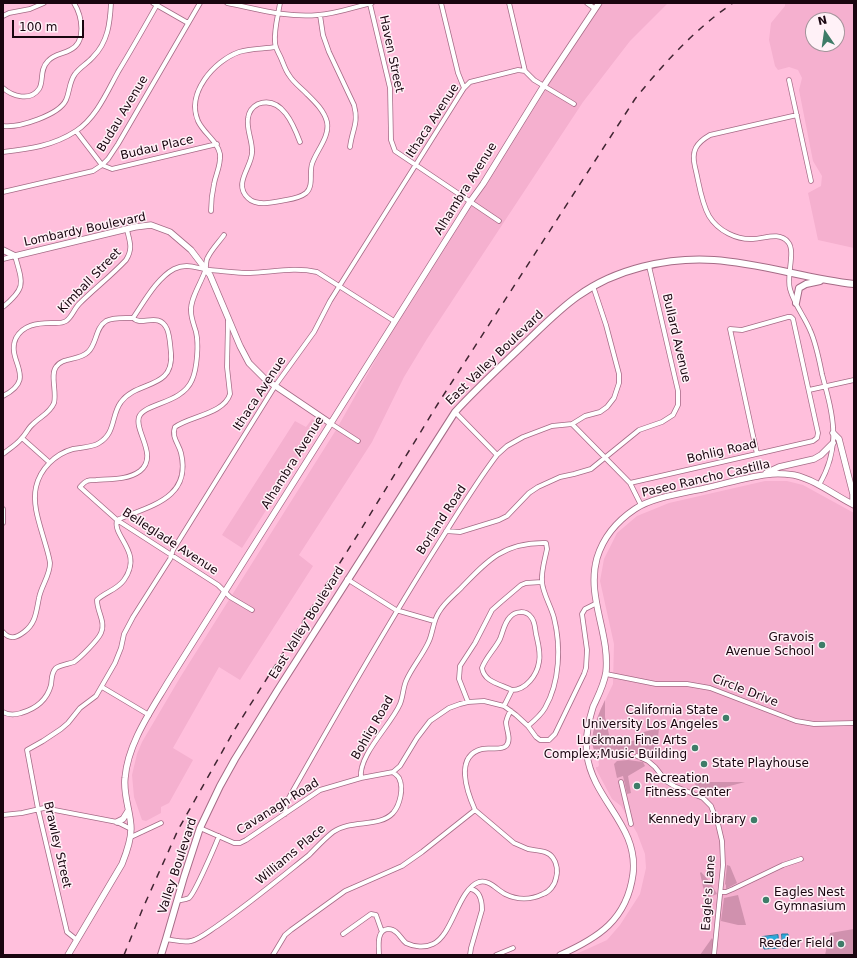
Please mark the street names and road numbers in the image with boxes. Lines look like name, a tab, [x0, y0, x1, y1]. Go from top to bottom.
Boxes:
street label: Haven Street	[376, 14, 406, 94]
street label: Budau Avenue	[94, 73, 152, 155]
street label: Ithaca Avenue	[404, 81, 462, 161]
street label: Budau Place	[119, 133, 195, 163]
street label: Alhambra Avenue	[432, 140, 500, 238]
street label: Lombardy Boulevard	[23, 210, 147, 250]
street label: Kimball Street	[55, 245, 125, 317]
street label: Bullard Avenue	[659, 292, 693, 384]
street label: East Valley Boulevard	[443, 308, 547, 408]
street label: Ithaca Avenue	[231, 354, 289, 434]
street label: Alhambra Avenue	[259, 414, 327, 512]
street label: Bohlig Road	[686, 437, 758, 467]
street label: Paseo Rancho Castilla	[640, 457, 772, 501]
street label: Borland Road	[414, 482, 470, 558]
street label: Belleglade Avenue	[119, 506, 221, 578]
street label: East Valley Boulevard	[266, 564, 348, 682]
street label: Circle Drive	[710, 672, 780, 710]
street label: Bohlig Road	[349, 693, 397, 763]
street label: Cavanagh Road	[234, 776, 322, 838]
street label: Brawley Street	[40, 800, 74, 890]
street label: Valley Boulevard	[156, 816, 200, 916]
street label: Williams Place	[253, 822, 329, 888]
street label: Eagle's Lane	[699, 855, 719, 931]

